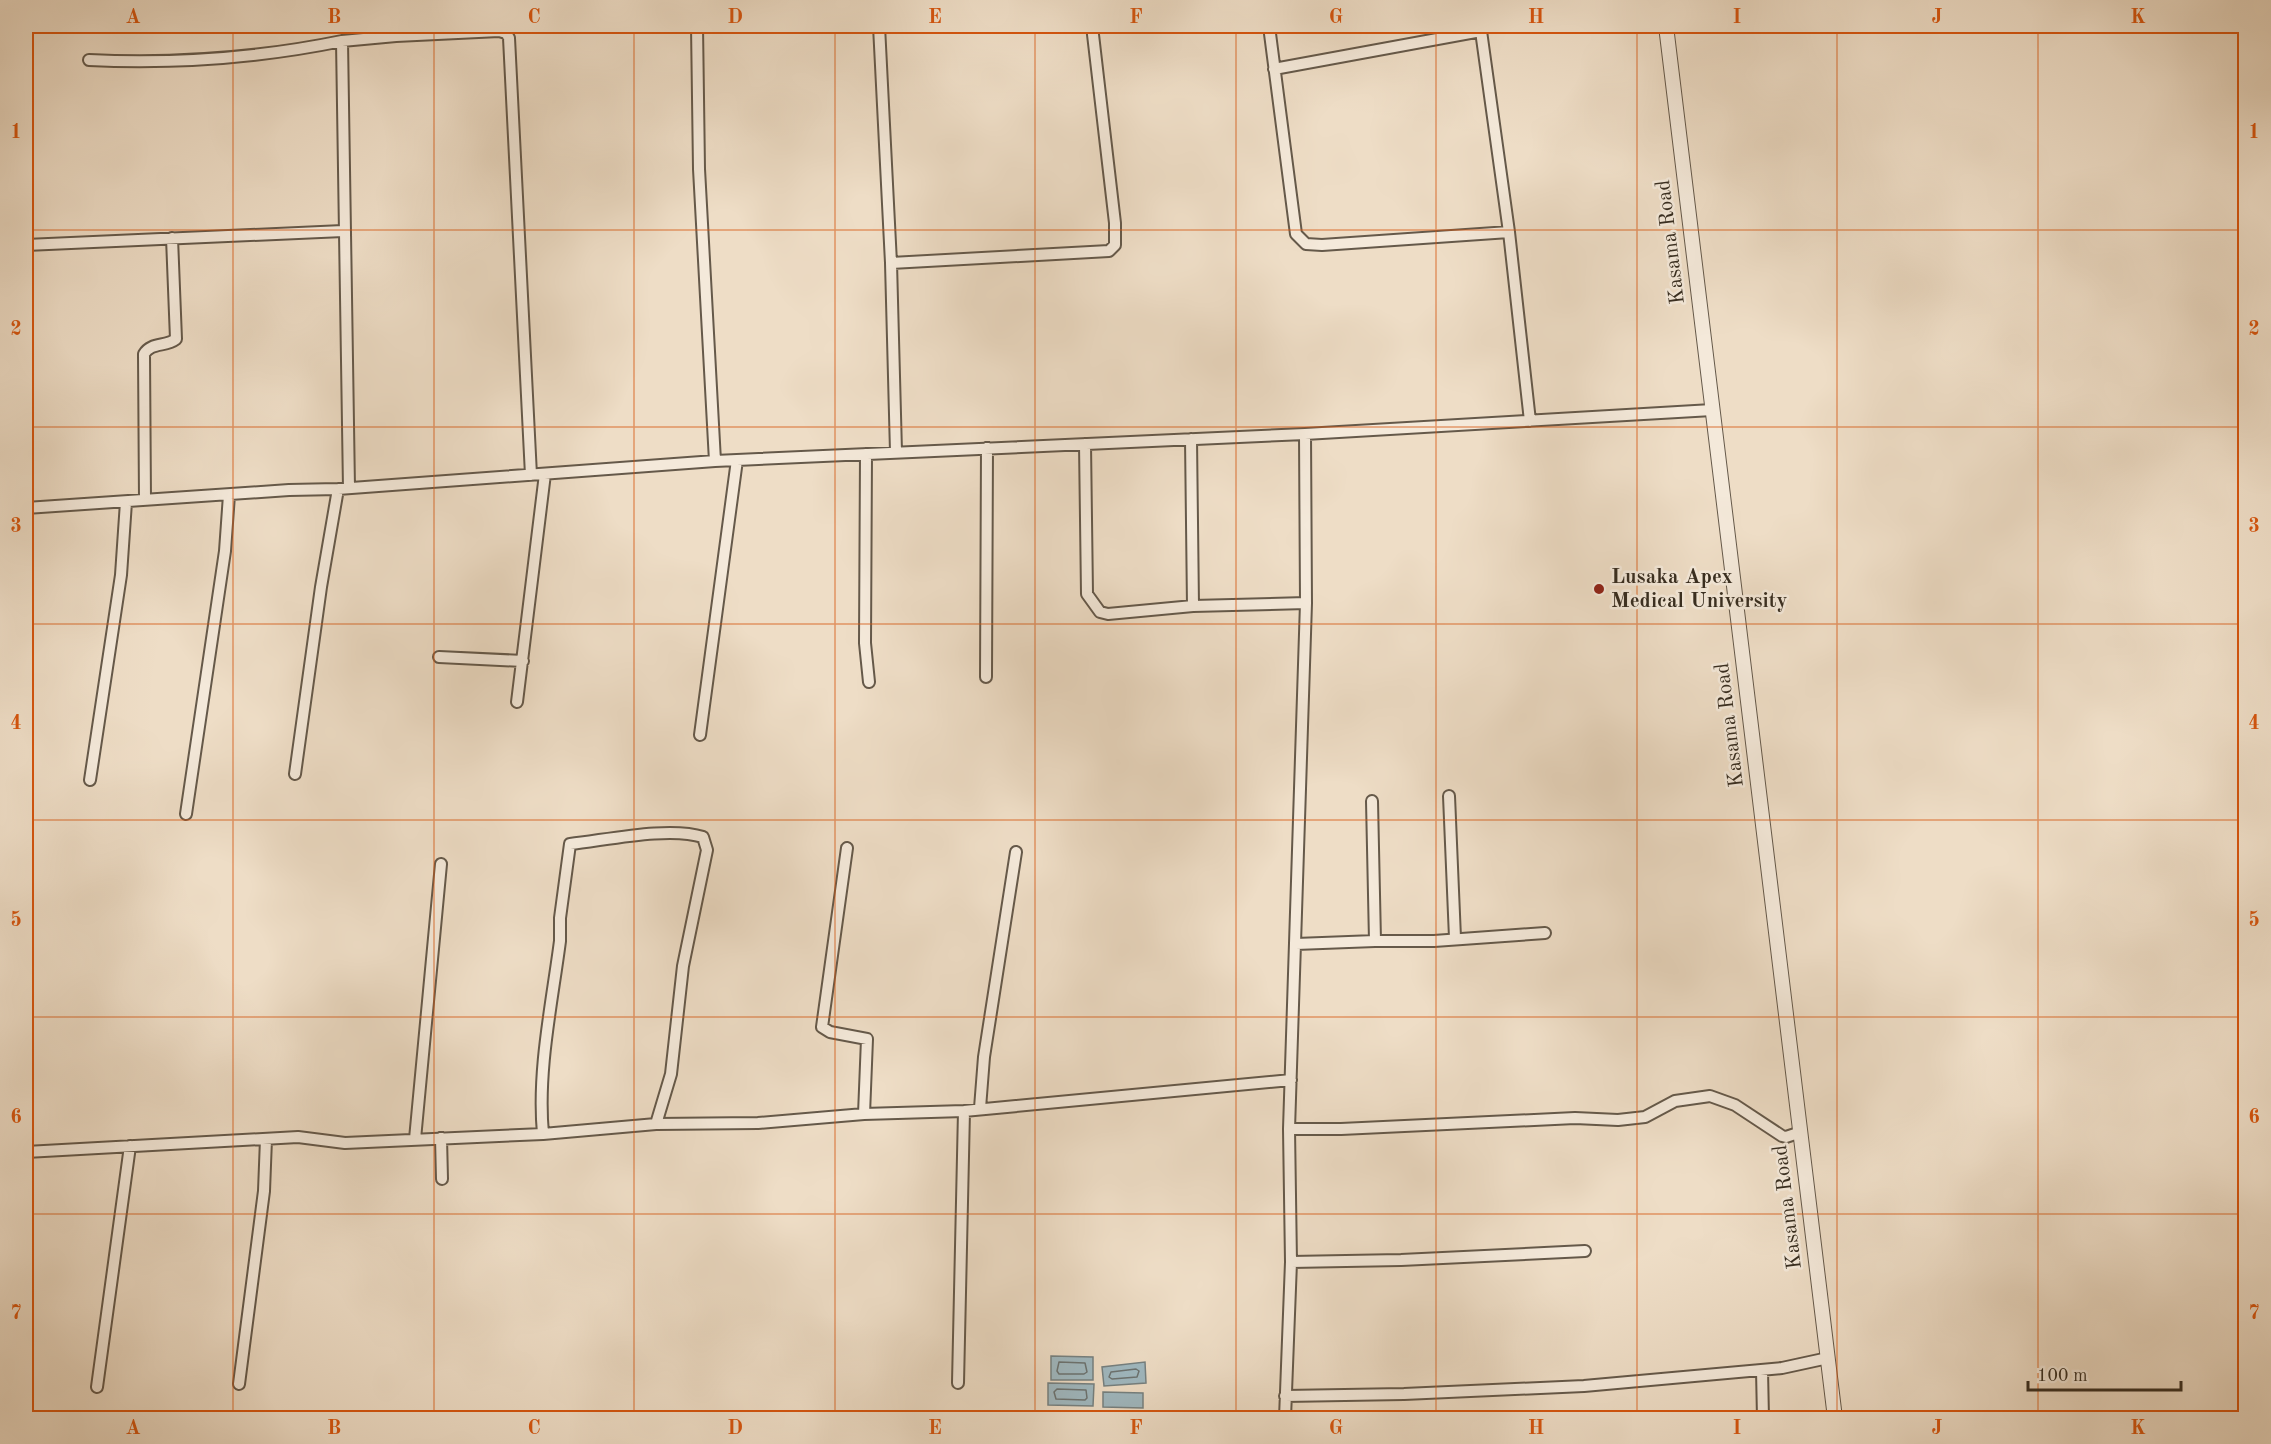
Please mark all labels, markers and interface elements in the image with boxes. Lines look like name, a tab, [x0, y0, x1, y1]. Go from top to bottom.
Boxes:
text: A	[125, 8, 141, 28]
text: B	[327, 8, 341, 28]
text: C	[527, 8, 541, 28]
text: D	[727, 8, 743, 28]
text: E	[928, 8, 942, 28]
text: F	[1129, 8, 1143, 28]
text: G	[1329, 8, 1343, 28]
text: H	[1528, 8, 1544, 28]
text: I	[1733, 8, 1741, 28]
text: J	[1932, 8, 1943, 28]
text: K	[2130, 8, 2146, 28]
text: 1	[10, 123, 22, 143]
text: 1	[2248, 123, 2260, 143]
street label: Kasama Road	[1653, 178, 1689, 306]
text: 2	[10, 320, 22, 340]
text: 2	[2248, 320, 2260, 340]
text: 3	[10, 517, 22, 537]
text: 3	[2248, 517, 2260, 537]
place label: Lusaka Apex Medical University	[1611, 567, 1787, 612]
marker: Lusaka Apex Medical University	[1592, 582, 1606, 596]
street label: Kasama Road	[1712, 661, 1748, 789]
text: 4	[10, 714, 22, 734]
text: 4	[2248, 714, 2260, 734]
text: 5	[10, 910, 22, 931]
text: 5	[2248, 910, 2260, 931]
text: 6	[10, 1108, 22, 1128]
text: 6	[2248, 1108, 2260, 1128]
street label: Kasama Road	[1770, 1143, 1806, 1271]
text: 7	[10, 1304, 22, 1324]
text: 7	[2248, 1304, 2260, 1324]
scale bar	[2028, 1354, 2181, 1392]
text: 100 m	[2037, 1367, 2088, 1385]
text: A	[125, 1419, 141, 1439]
text: B	[327, 1419, 341, 1439]
text: C	[527, 1419, 541, 1439]
text: D	[727, 1419, 743, 1439]
text: E	[928, 1419, 942, 1439]
text: F	[1129, 1419, 1143, 1439]
text: G	[1329, 1419, 1343, 1439]
text: H	[1528, 1419, 1544, 1439]
text: I	[1733, 1419, 1741, 1439]
text: J	[1932, 1419, 1943, 1439]
text: K	[2130, 1419, 2146, 1439]

